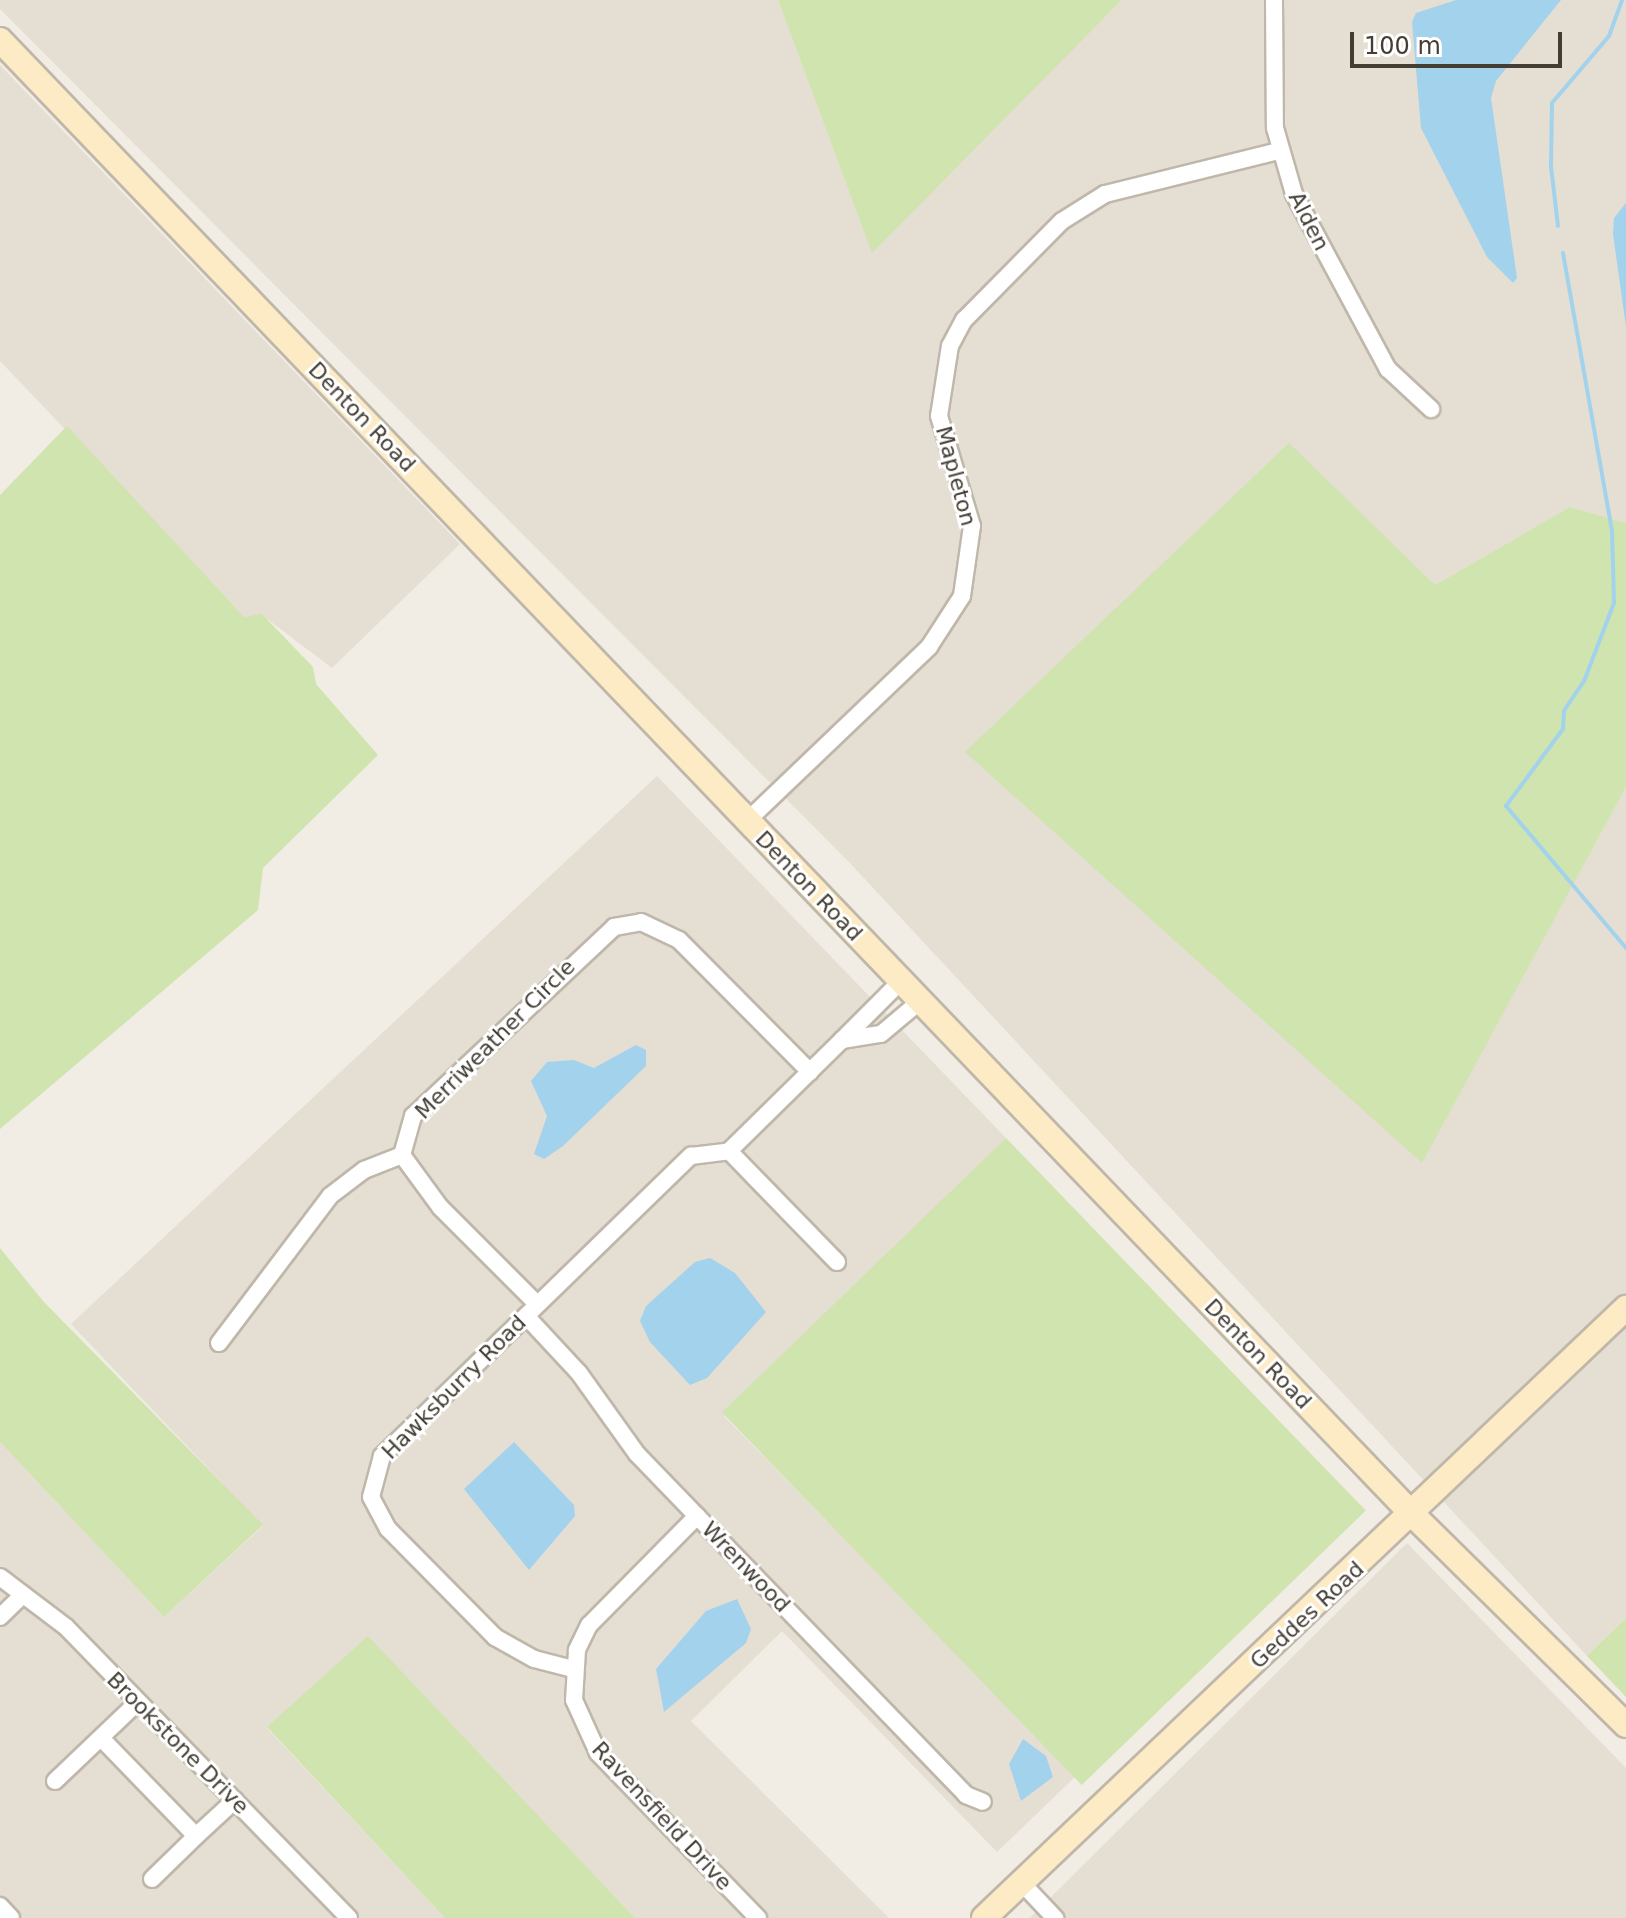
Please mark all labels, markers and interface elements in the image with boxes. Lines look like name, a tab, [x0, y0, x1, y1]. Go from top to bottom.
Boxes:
scale bar	[1354, 16, 1566, 66]
text: 100 m	[1364, 32, 1441, 60]
street label: Alden	[1283, 187, 1335, 255]
street label: Denton Road	[303, 357, 421, 477]
street label: Mapleton	[930, 423, 982, 529]
street label: Denton Road	[750, 826, 868, 946]
street label: Merriweather Circle	[410, 954, 580, 1124]
street label: Denton Road	[1199, 1294, 1317, 1414]
street label: Hawksburry Road	[376, 1309, 532, 1465]
street label: Wrenwood	[696, 1516, 796, 1618]
street label: Geddes Road	[1245, 1556, 1369, 1674]
street label: Brookstone Drive	[101, 1666, 255, 1820]
street label: Ravensfield Drive	[586, 1736, 738, 1896]

